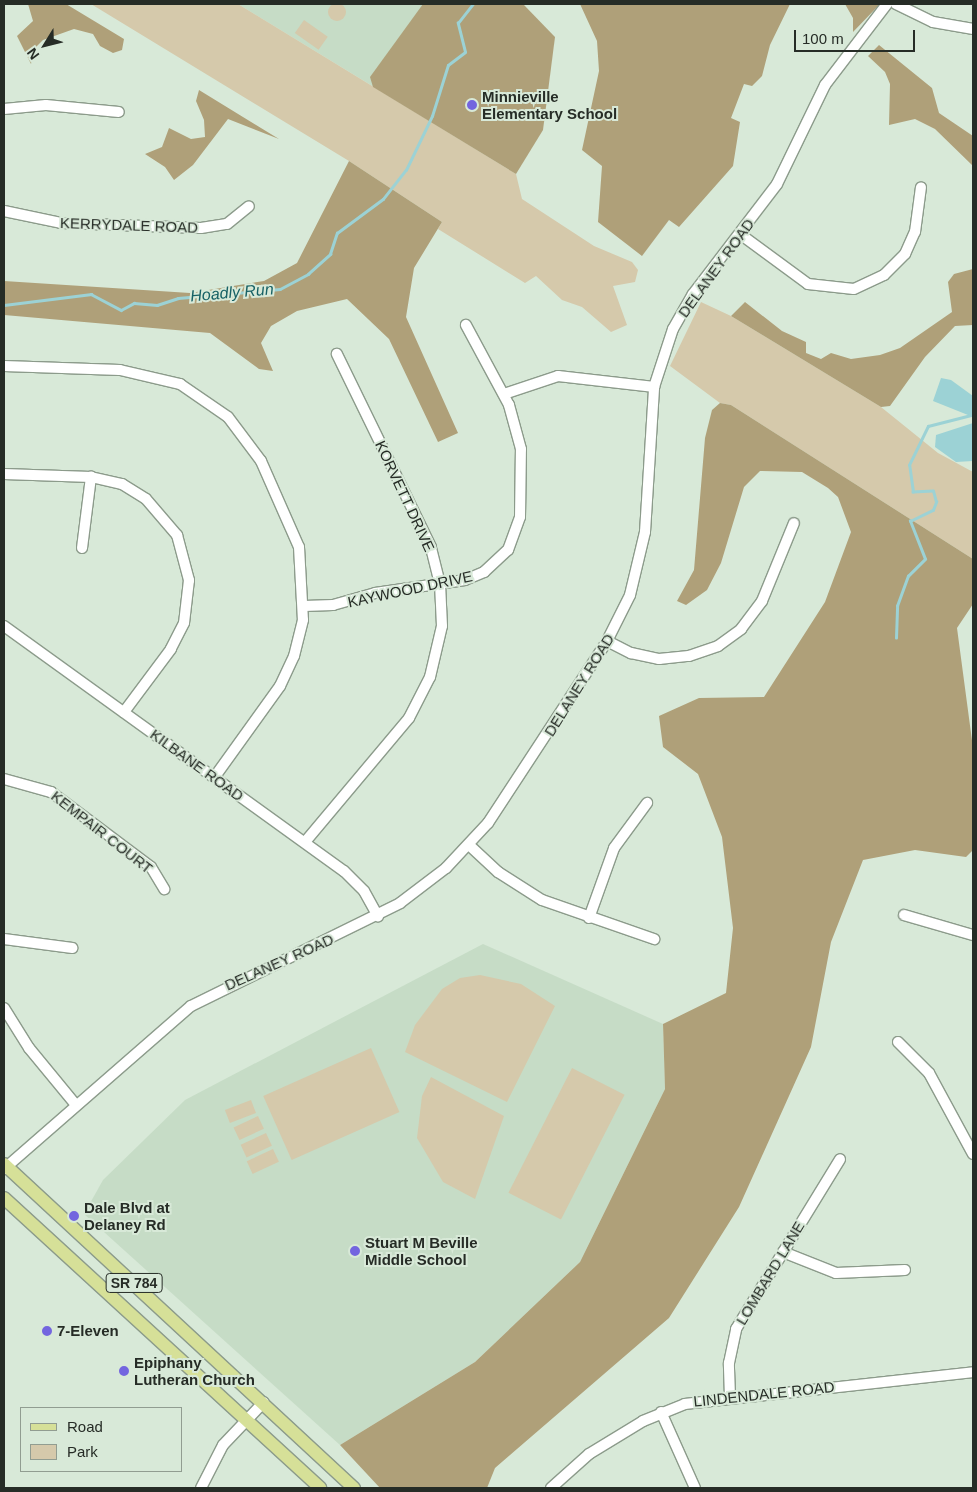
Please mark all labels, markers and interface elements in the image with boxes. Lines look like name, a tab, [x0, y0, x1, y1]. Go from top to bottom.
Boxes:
north arrow	[20, 20, 70, 70]
scale bar	[797, 20, 918, 52]
text: 100 m	[802, 30, 844, 47]
text: N	[23, 45, 42, 63]
place label: Minnieville Elementary School	[482, 87, 617, 122]
marker: Minnieville Elementary School	[466, 99, 478, 111]
street label: KERRYDALE ROAD	[60, 214, 198, 236]
street label: DELANEY ROAD	[674, 215, 758, 321]
water label: Hoadly Run	[190, 280, 274, 306]
street label: KORVETT DRIVE	[371, 438, 439, 554]
street label: KAYWOOD DRIVE	[346, 567, 474, 611]
street label: DELANEY ROAD	[540, 630, 618, 740]
street label: KILBANE ROAD	[147, 725, 247, 805]
street label: KEMPAIR COURT	[48, 787, 156, 877]
street label: DELANEY ROAD	[222, 930, 336, 994]
place label: Dale Blvd at Delaney Rd	[84, 1198, 170, 1233]
marker: Dale Blvd at Delaney Rd	[68, 1210, 80, 1222]
street label: LOMBARD LANE	[732, 1218, 808, 1328]
place label: Stuart M Beville Middle School	[365, 1233, 478, 1268]
marker: Stuart M Beville Middle School	[349, 1245, 361, 1257]
road number: SR 784	[105, 1272, 163, 1295]
place label: 7-Eleven	[57, 1322, 119, 1340]
marker: 7-Eleven	[41, 1325, 53, 1337]
place label: Epiphany Lutheran Church	[134, 1353, 255, 1388]
marker: Epiphany Lutheran Church	[118, 1365, 130, 1377]
street label: LINDENDALE ROAD	[693, 1378, 835, 1410]
legend	[20, 1407, 182, 1472]
text: Road	[67, 1418, 103, 1435]
text: Park	[67, 1443, 98, 1460]

